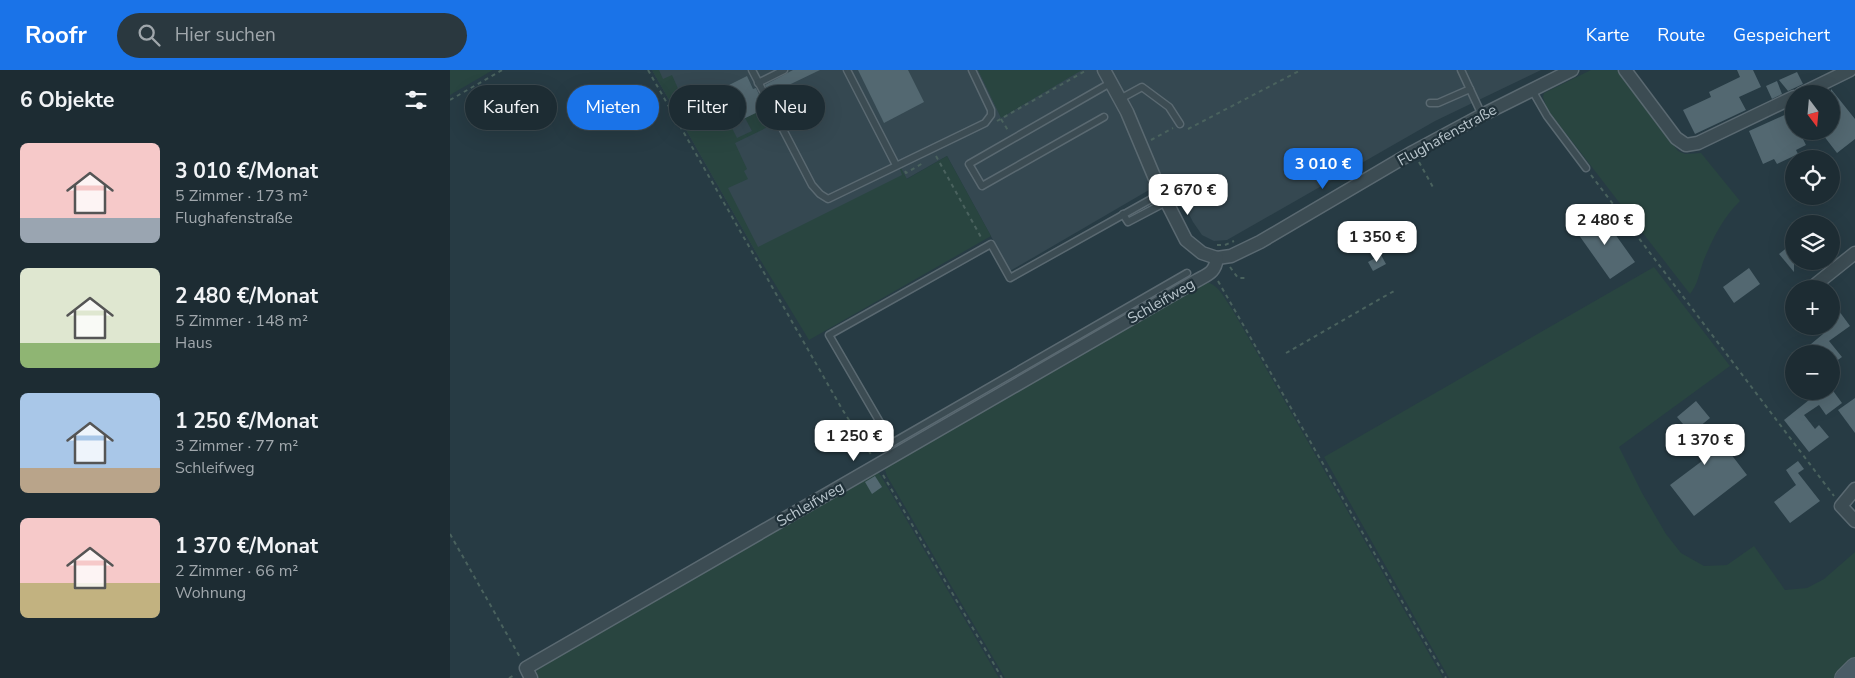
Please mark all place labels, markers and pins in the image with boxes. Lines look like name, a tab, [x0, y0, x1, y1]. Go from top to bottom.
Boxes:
pin: 3 010 €	[1277, 148, 1369, 190]
pin: 2 670 €	[1142, 174, 1234, 216]
pin: 2 480 €	[1559, 204, 1651, 246]
pin: 1 350 €	[1331, 220, 1423, 263]
pin: 1 250 €	[808, 420, 900, 462]
pin: 1 370 €	[1659, 424, 1751, 466]

